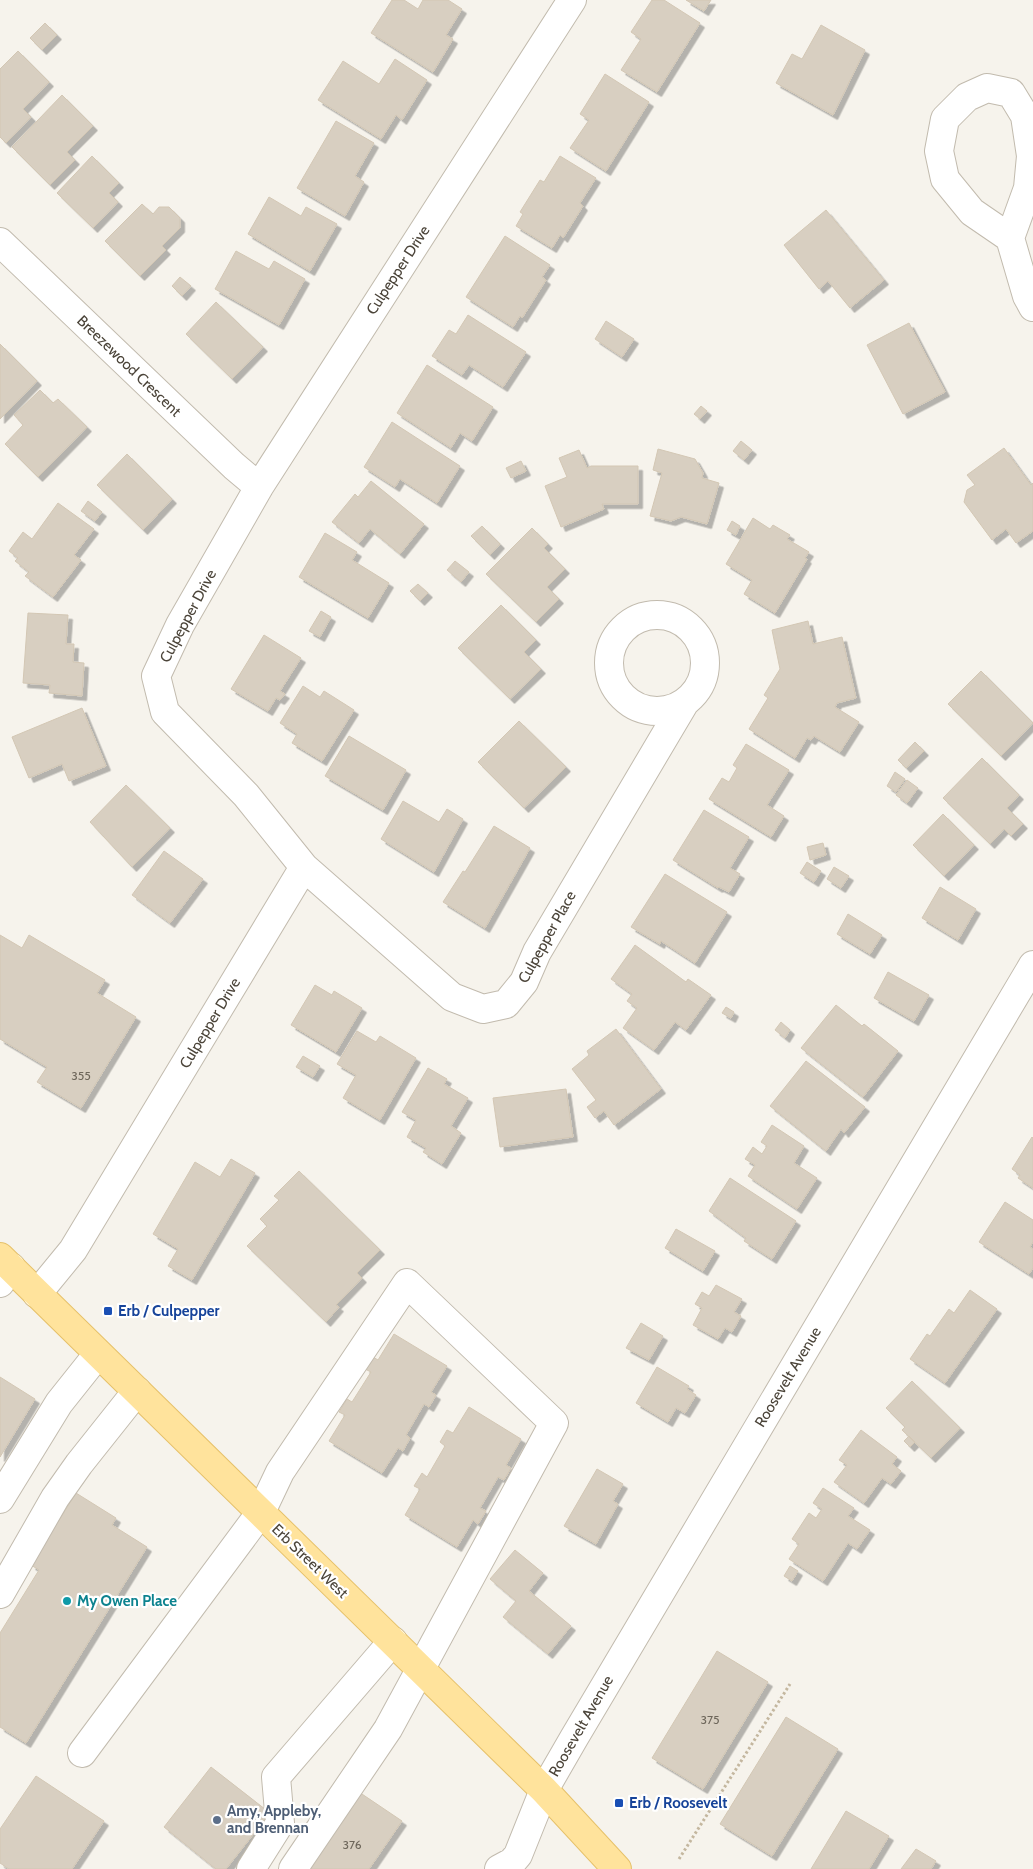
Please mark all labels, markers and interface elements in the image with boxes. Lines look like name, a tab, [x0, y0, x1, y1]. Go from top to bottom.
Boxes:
street label: Culpepper Drive	[363, 222, 434, 318]
street label: Breezewood Crescent	[73, 312, 185, 420]
street label: Culpepper Drive	[156, 566, 220, 666]
street label: Culpepper Place	[514, 888, 580, 986]
street label: Culpepper Drive	[176, 974, 244, 1072]
house number: 355	[71, 1068, 91, 1083]
place label: Erb / Culpepper	[118, 1302, 219, 1320]
marker: Erb / Culpepper	[102, 1305, 114, 1317]
street label: Roosevelt Avenue	[751, 1323, 825, 1430]
street label: Erb Street West	[268, 1520, 352, 1602]
place label: My Owen Place	[77, 1592, 177, 1610]
marker: My Owen Place	[61, 1595, 73, 1607]
street label: Roosevelt Avenue	[545, 1672, 617, 1780]
house number: 375	[700, 1712, 720, 1727]
place label: Erb / Roosevelt	[629, 1794, 727, 1812]
marker: Erb / Roosevelt	[613, 1797, 625, 1809]
place label: Amy, Appleby, and Brennan	[227, 1802, 321, 1837]
marker: Amy, Appleby, and Brennan	[211, 1814, 223, 1826]
house number: 376	[342, 1837, 362, 1852]

